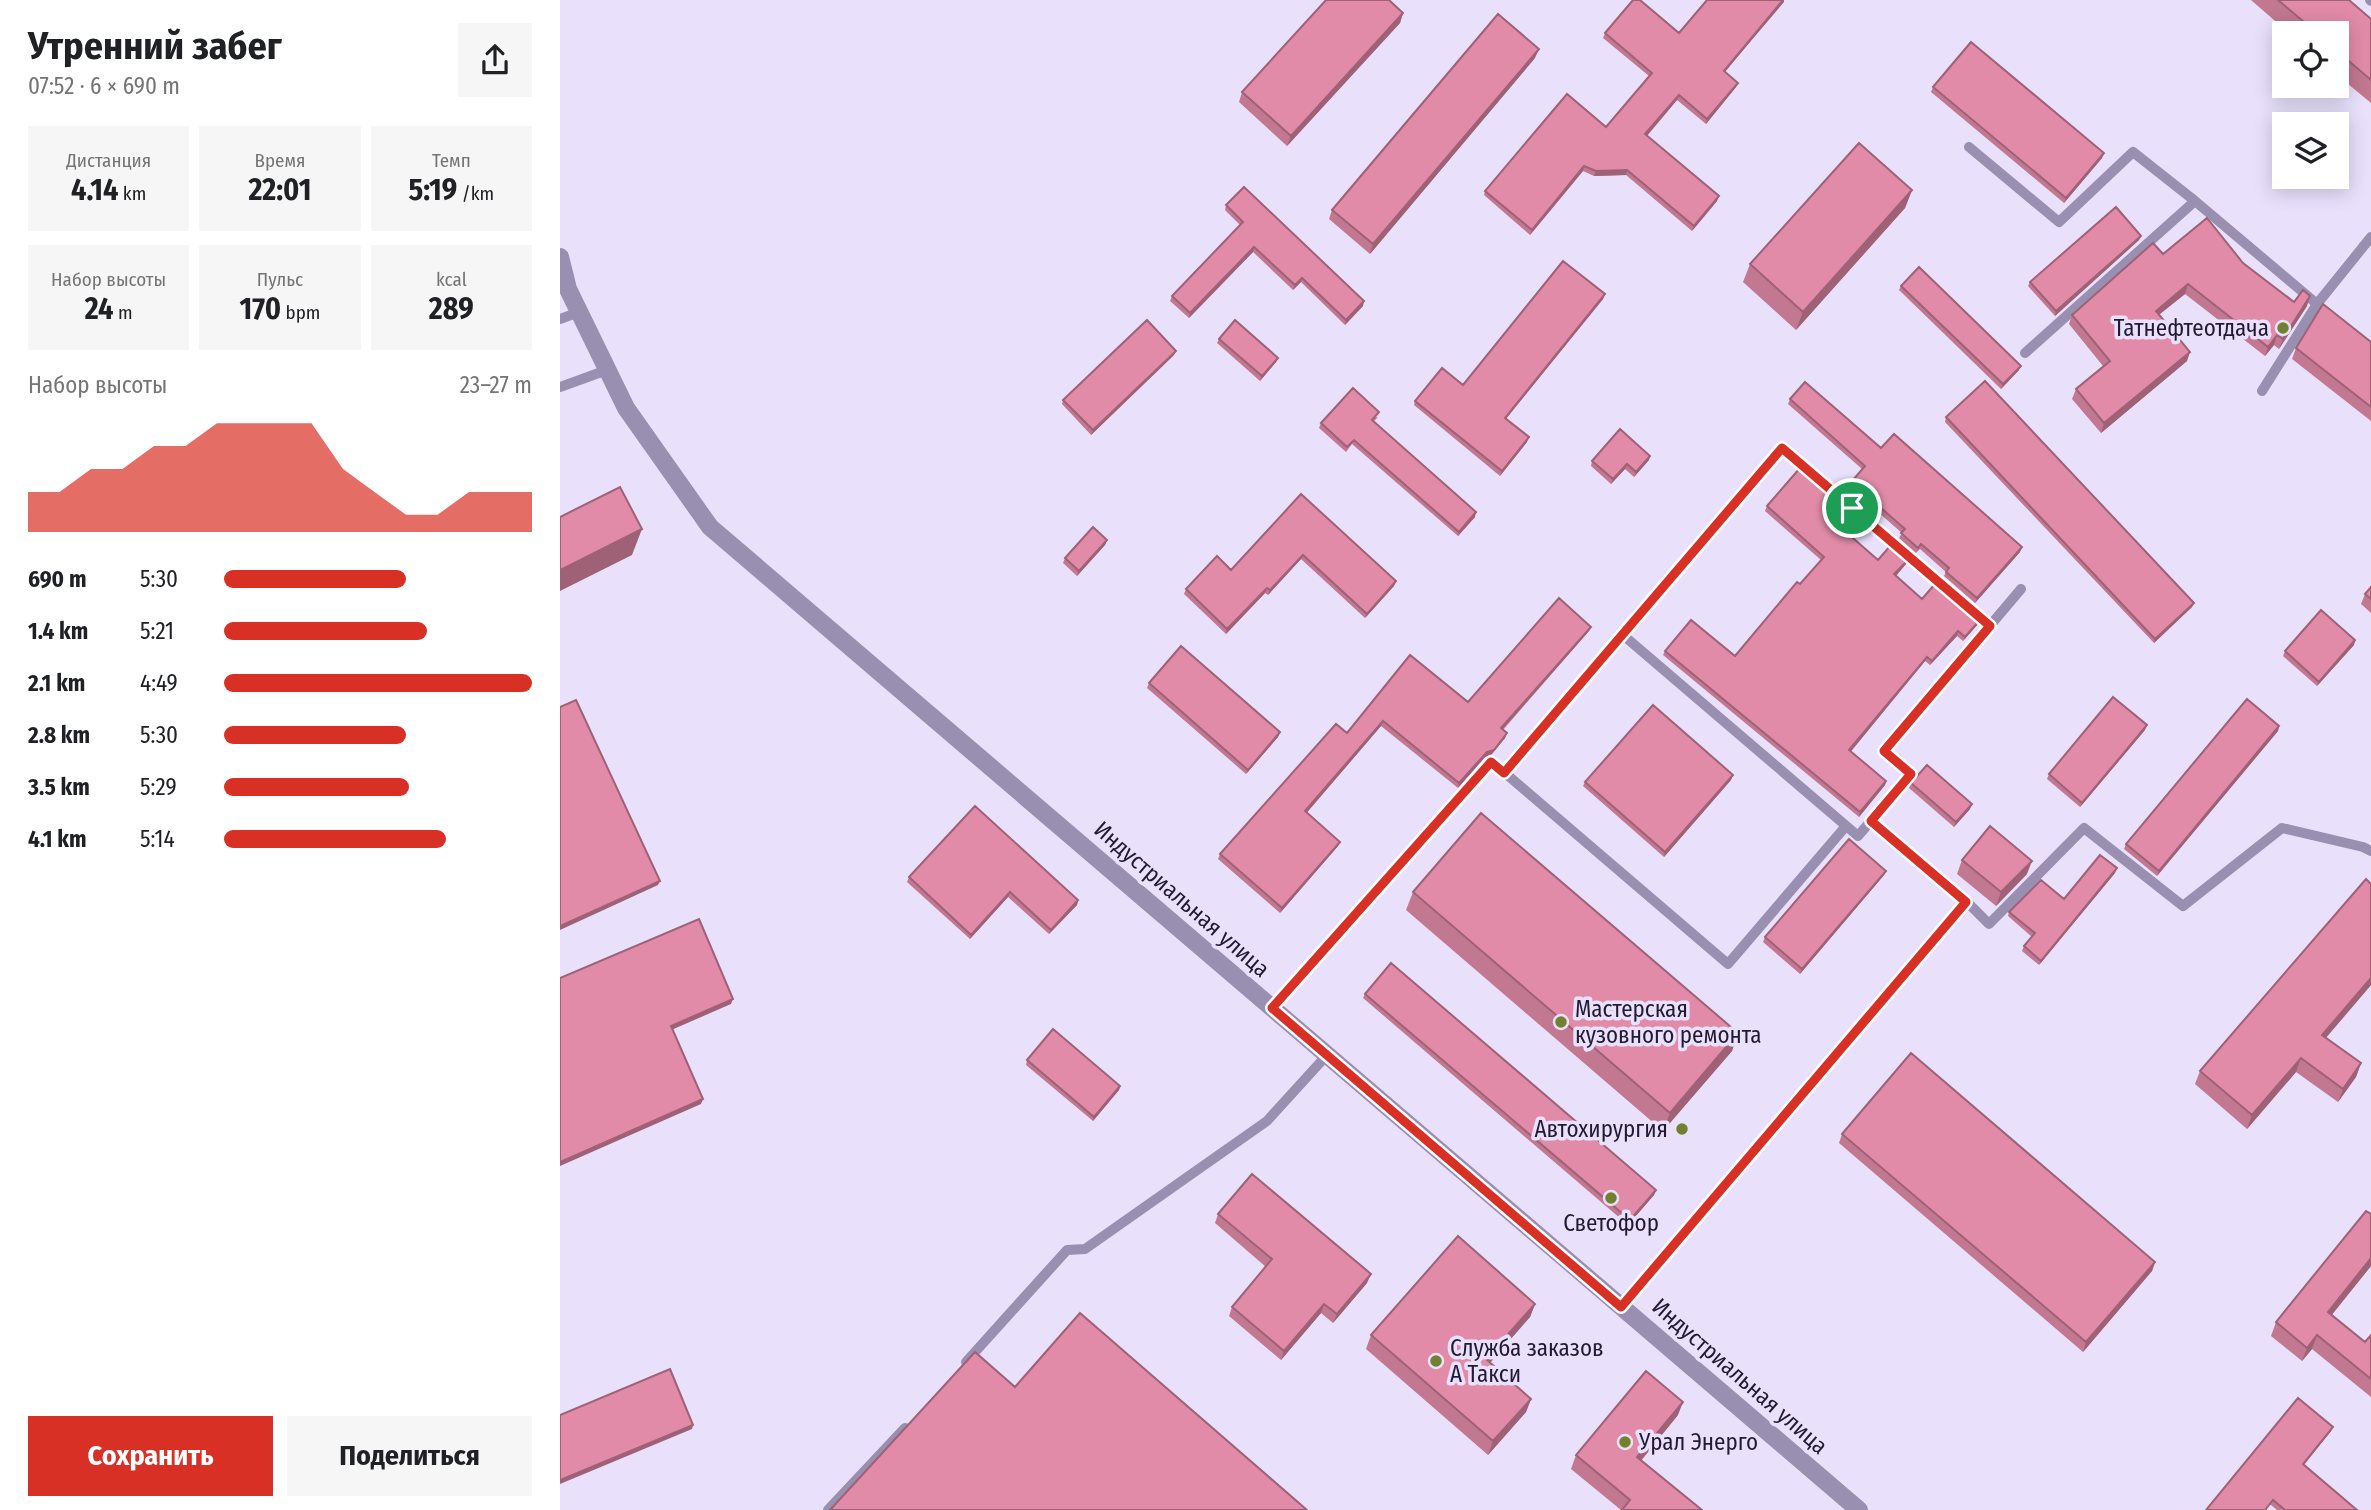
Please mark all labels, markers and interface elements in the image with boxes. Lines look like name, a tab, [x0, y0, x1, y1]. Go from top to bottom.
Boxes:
map controls	[2272, 21, 2349, 189]
button: locate	[2272, 21, 2349, 98]
text: Утренний забег	[28, 23, 282, 69]
button: share	[458, 23, 532, 97]
text: 07:52 · 6 × 690 m	[28, 72, 180, 100]
button: layers	[2272, 112, 2349, 189]
text: Дистанция	[66, 149, 151, 172]
text: Время	[255, 149, 305, 172]
text: Темп	[432, 149, 471, 172]
text: 4.14	[71, 172, 118, 208]
text: 22:01	[248, 172, 312, 208]
text: 5:19	[409, 172, 457, 208]
text: km	[118, 182, 146, 205]
text: /km	[457, 182, 494, 205]
text: Набор высоты	[51, 268, 166, 291]
text: Пульс	[257, 268, 303, 291]
text: kcal	[436, 268, 467, 291]
text: 24	[85, 291, 113, 327]
text: 170	[240, 291, 281, 327]
text: 289	[429, 291, 474, 327]
text: m	[113, 301, 133, 324]
text: bpm	[281, 301, 320, 324]
place label: Татнефтеотдача	[2114, 314, 2269, 342]
marker: Татнефтеотдача	[2275, 320, 2291, 336]
text: Набор высоты	[28, 371, 167, 399]
text: 23–27 m	[460, 371, 532, 399]
pin	[1822, 478, 1882, 538]
icon: arrive	[1833, 489, 1871, 527]
text: 690 m	[28, 565, 87, 593]
text: 5:30	[140, 565, 178, 593]
text: 1.4 km	[28, 617, 88, 645]
text: 5:21	[140, 617, 174, 645]
text: 2.1 km	[28, 669, 85, 697]
text: 4:49	[140, 669, 178, 697]
text: 2.8 km	[28, 721, 90, 749]
text: 5:30	[140, 721, 178, 749]
text: 3.5 km	[28, 773, 90, 801]
text: 5:29	[140, 773, 177, 801]
street label: Индустриальная улица	[1088, 815, 1276, 983]
text: 4.1 km	[28, 825, 87, 853]
text: 5:14	[140, 825, 175, 853]
place label: Мастерская кузовного ремонта	[1575, 995, 1762, 1049]
marker: Мастерская кузовного ремонта	[1553, 1014, 1569, 1030]
place label: Автохирургия	[1534, 1115, 1668, 1143]
marker: Автохирургия	[1674, 1121, 1690, 1137]
marker: Светофор	[1603, 1190, 1619, 1206]
place label: Светофор	[1563, 1209, 1659, 1237]
street label: Индустриальная улица	[1646, 1292, 1834, 1460]
place label: Служба заказов А Такси	[1450, 1334, 1604, 1388]
marker: Служба заказов А Такси	[1428, 1353, 1444, 1369]
button: Сохранить	[28, 1416, 273, 1496]
button: Поделиться	[287, 1416, 532, 1496]
place label: Урал Энерго	[1638, 1428, 1758, 1456]
marker: Урал Энерго	[1617, 1434, 1633, 1450]

